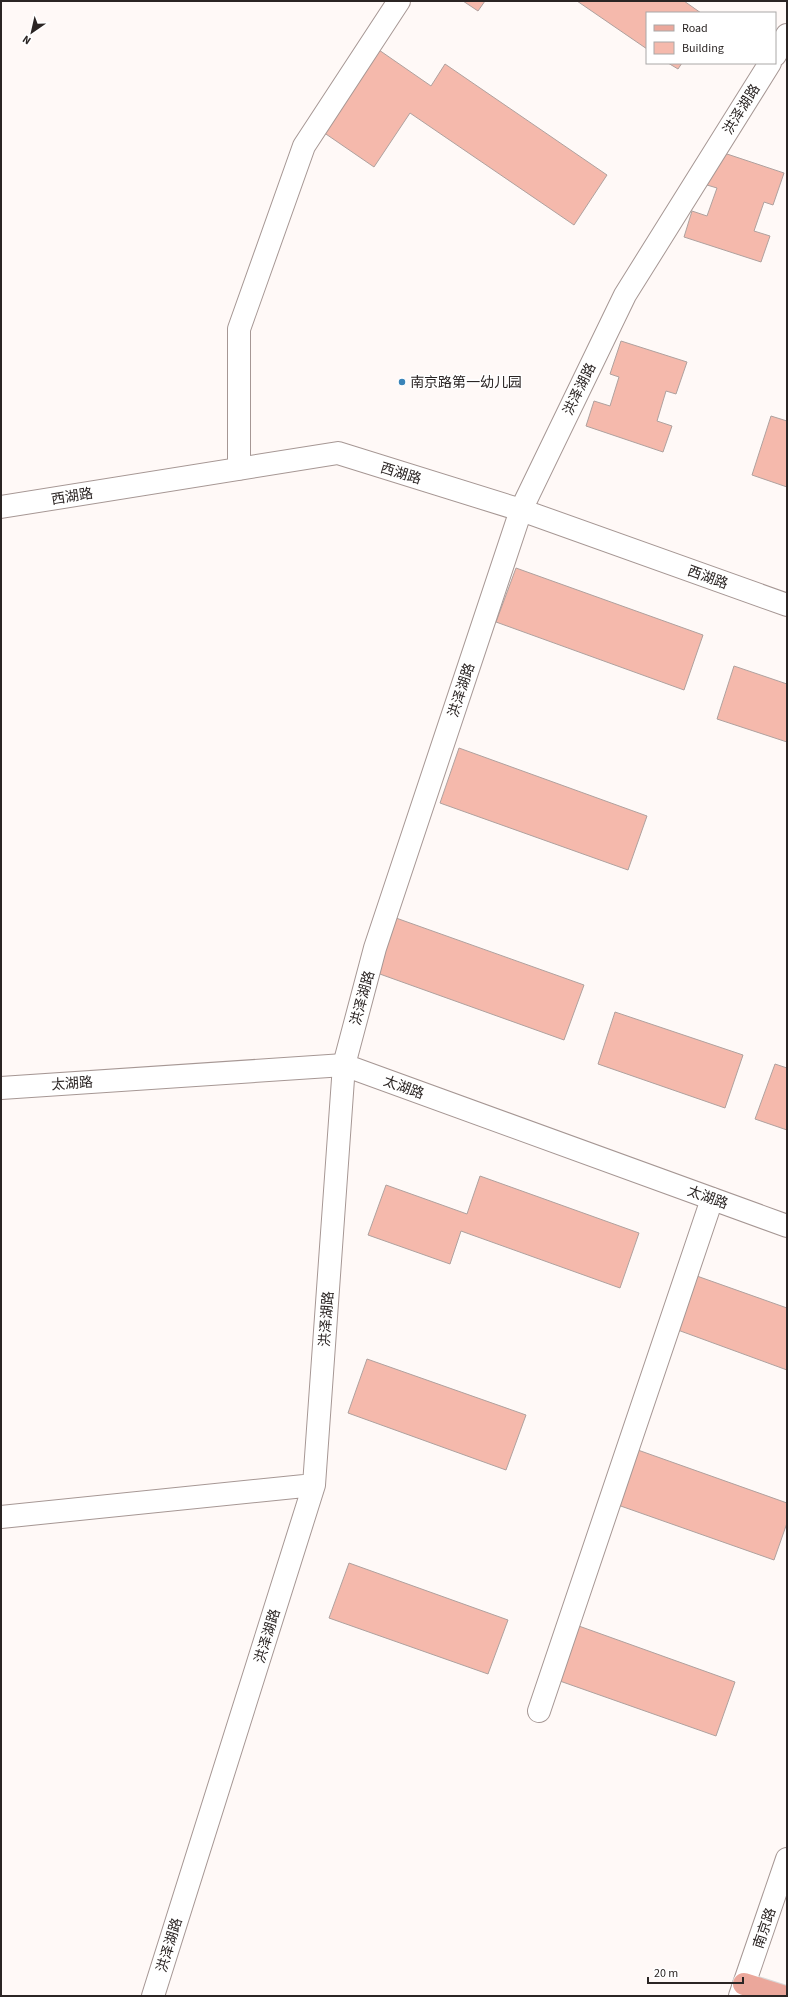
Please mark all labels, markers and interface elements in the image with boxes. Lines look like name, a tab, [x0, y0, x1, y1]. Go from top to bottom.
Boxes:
north arrow	[12, 12, 52, 52]
legend	[646, 12, 776, 64]
text: Road	[682, 20, 708, 37]
text: N	[19, 32, 34, 48]
text: Building	[682, 40, 724, 57]
street label: 洪泽湖路	[719, 80, 765, 139]
street label: 洪泽湖路	[559, 360, 601, 419]
place label: 南京路第一幼儿园	[410, 373, 522, 393]
marker: 南京路第一幼儿园	[397, 377, 407, 387]
street label: 西湖路	[378, 458, 424, 490]
street label: 西湖路	[50, 484, 94, 510]
street label: 西湖路	[685, 561, 731, 595]
street label: 洪泽湖路	[444, 661, 480, 720]
street label: 洪泽湖路	[346, 969, 380, 1028]
street label: 太湖路	[381, 1071, 427, 1105]
street label: 太湖路	[50, 1073, 94, 1095]
street label: 太湖路	[685, 1181, 731, 1215]
street label: 洪泽湖路	[315, 1290, 339, 1348]
street label: 洪泽湖路	[250, 1607, 286, 1666]
street label: 南京路	[749, 1905, 781, 1951]
street label: 洪泽湖路	[152, 1916, 188, 1975]
scale bar	[648, 1959, 743, 1985]
text: 20 m	[654, 1965, 678, 1982]

